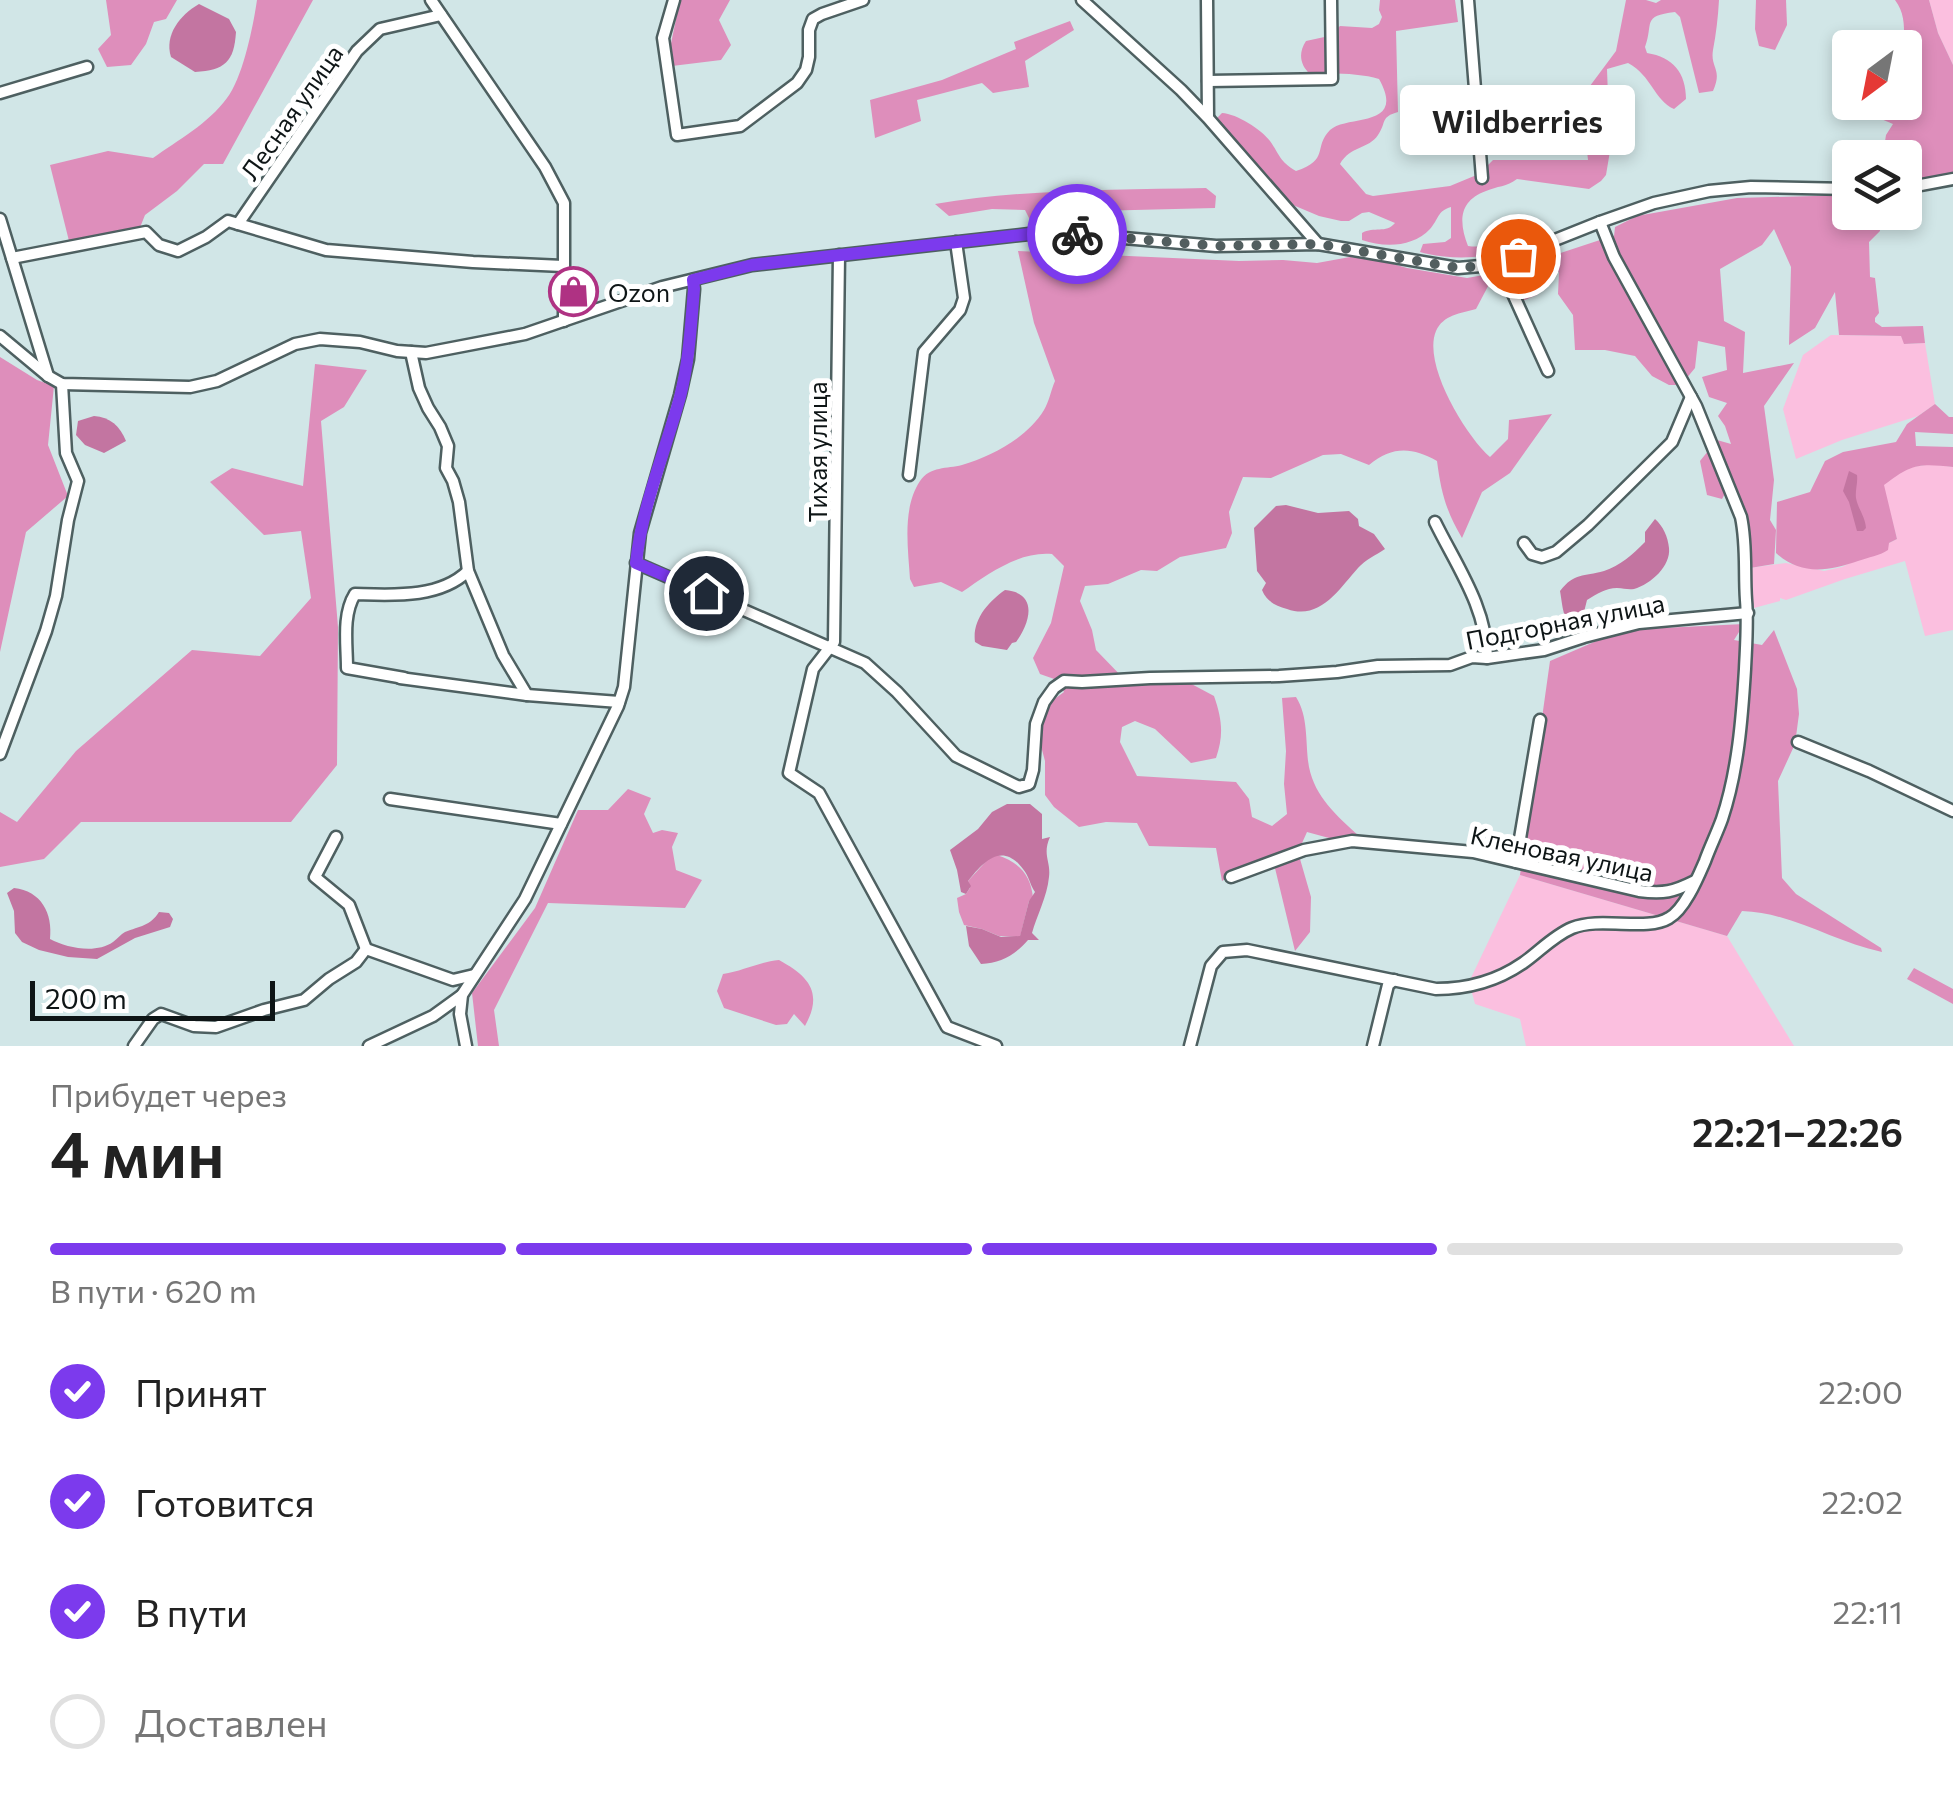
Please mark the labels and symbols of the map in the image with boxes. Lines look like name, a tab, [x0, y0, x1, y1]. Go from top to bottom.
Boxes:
north arrow	[1832, 30, 1922, 120]
street label: Лесная улица	[233, 39, 349, 185]
callout: Wildberries	[1400, 86, 1636, 156]
courier	[1027, 184, 1127, 284]
pin	[1476, 214, 1561, 299]
shop icon: Ozon	[547, 266, 599, 318]
place label: Ozon	[608, 277, 670, 307]
street label: Тихая улица	[802, 382, 832, 522]
pin	[664, 551, 749, 636]
street label: Подгорная улица	[1463, 587, 1667, 655]
street label: Кленовая улица	[1468, 819, 1656, 887]
scale bar	[30, 976, 275, 1020]

